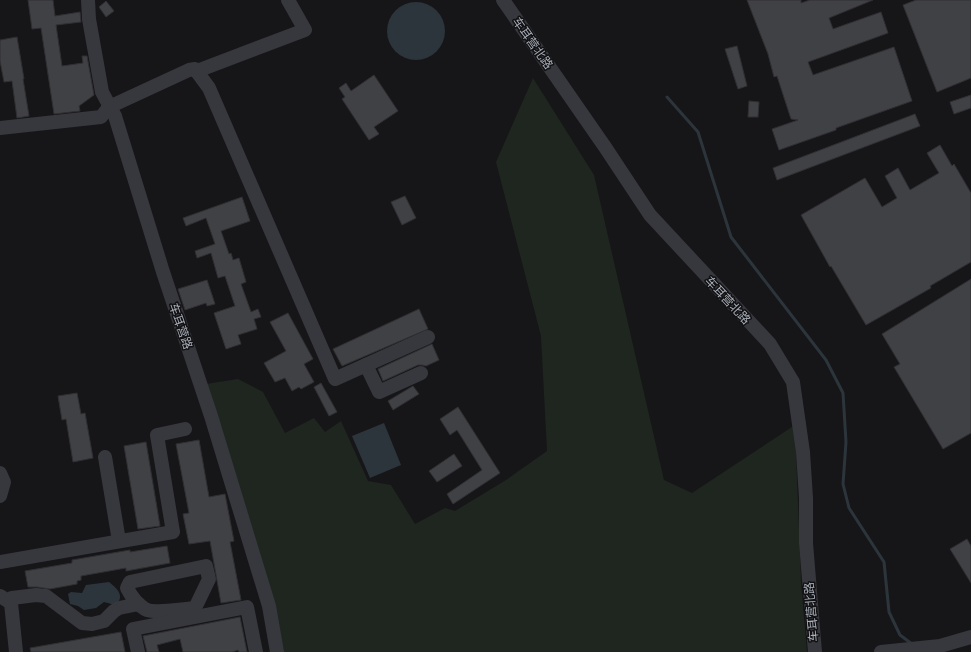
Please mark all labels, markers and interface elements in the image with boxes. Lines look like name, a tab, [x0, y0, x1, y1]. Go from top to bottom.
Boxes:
street label: 车耳营北路	[509, 14, 557, 72]
street label: 车耳营北路	[701, 272, 755, 328]
street label: 车耳营路	[165, 301, 197, 351]
street label: 车耳营北路	[800, 581, 822, 643]

